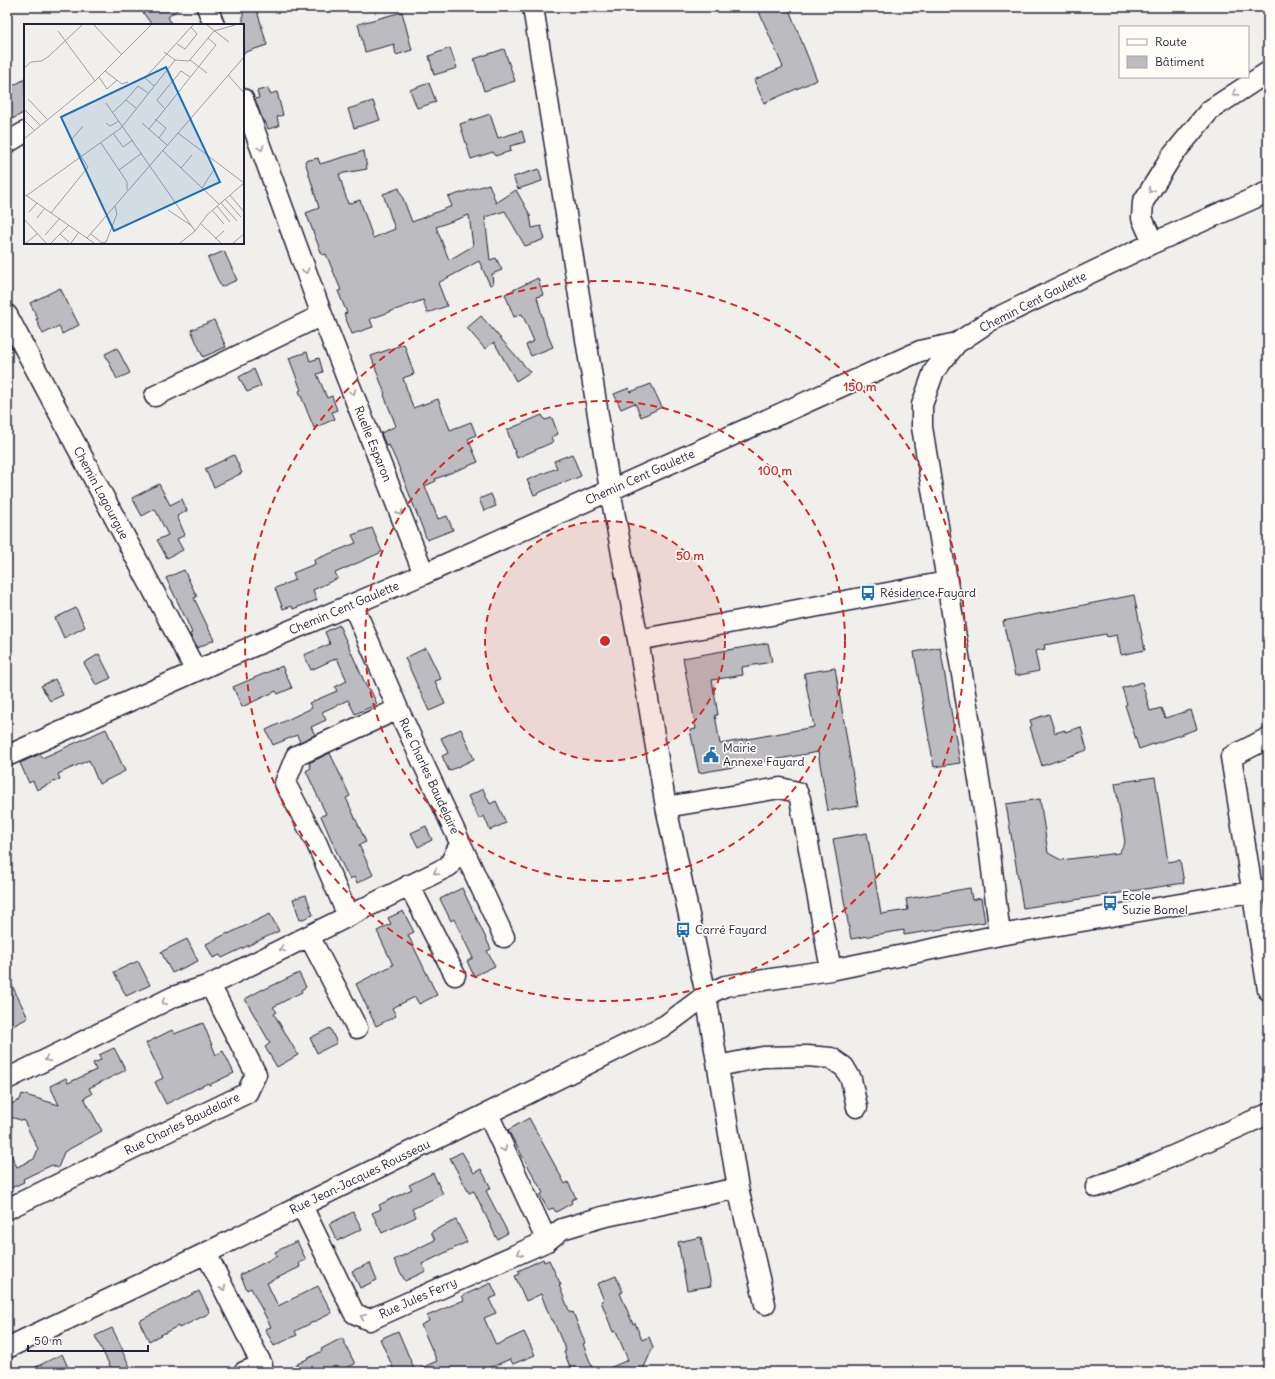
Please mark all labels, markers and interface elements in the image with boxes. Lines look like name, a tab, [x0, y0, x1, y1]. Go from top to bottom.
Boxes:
inset map	[24, 24, 244, 244]
legend	[1119, 26, 1249, 78]
text: Route	[1155, 34, 1187, 49]
text: Bâtiment	[1155, 54, 1204, 69]
one-way arrow	[1232, 89, 1239, 96]
one-way arrow	[257, 145, 265, 152]
one-way arrow	[1148, 186, 1155, 193]
one-way arrow	[301, 267, 310, 274]
street label: Chemin Cent Gaulette	[977, 268, 1089, 335]
text: 150 m	[844, 379, 877, 394]
one-way arrow	[348, 388, 356, 395]
street label: Ruelle Esparon	[351, 404, 395, 484]
street label: Chemin Lagourgue	[71, 444, 132, 542]
street label: Chemin Cent Gaulette	[583, 446, 697, 507]
text: 100 m	[758, 463, 792, 478]
one-way arrow	[396, 509, 404, 516]
text: 50 m	[676, 548, 705, 563]
street label: Chemin Cent Gaulette	[286, 578, 401, 638]
bus stop icon: Résidence Fayard	[859, 584, 877, 602]
place label: Résidence Fayard	[880, 585, 976, 600]
centre of rings	[598, 634, 612, 648]
street label: Rue Charles Baudelaire	[396, 715, 463, 836]
place label: Mairie Annexe Fayard	[723, 740, 804, 769]
public building icon: Mairie Annexe Fayard	[702, 746, 720, 764]
one-way arrow	[433, 867, 440, 875]
place label: Ecole Suzie Bomel	[1122, 888, 1188, 917]
bus stop icon: Ecole Suzie Bomel	[1101, 894, 1119, 912]
bus stop icon: Carré Fayard	[674, 921, 692, 939]
place label: Carré Fayard	[695, 922, 767, 937]
one-way arrow	[279, 944, 287, 952]
one-way arrow	[161, 997, 168, 1005]
one-way arrow	[44, 1055, 52, 1062]
street label: Rue Charles Baudelaire	[122, 1089, 242, 1158]
street label: Rue Jean-Jacques Rousseau	[287, 1136, 432, 1217]
one-way arrow	[499, 1145, 507, 1152]
one-way arrow	[517, 1248, 524, 1256]
street label: Rue Jules Ferry	[377, 1274, 459, 1321]
one-way arrow	[218, 1284, 226, 1291]
one-way arrow	[360, 1314, 368, 1322]
scale bar	[28, 1327, 148, 1353]
text: 50 m	[34, 1333, 63, 1348]

